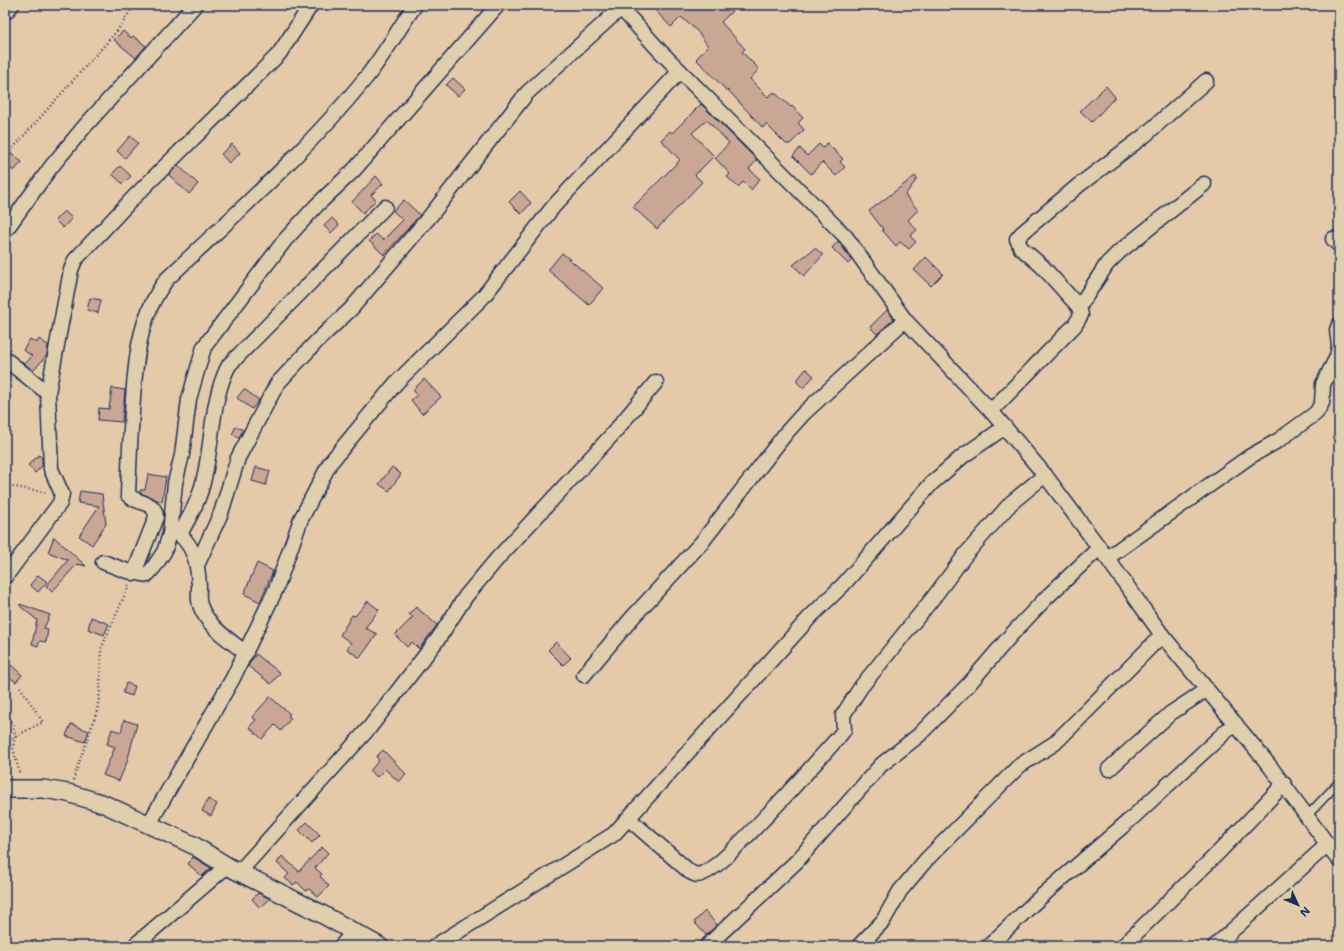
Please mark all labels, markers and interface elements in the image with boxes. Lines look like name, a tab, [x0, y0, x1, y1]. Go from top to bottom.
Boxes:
north arrow	[1278, 885, 1318, 925]
text: N	[1296, 903, 1313, 920]

